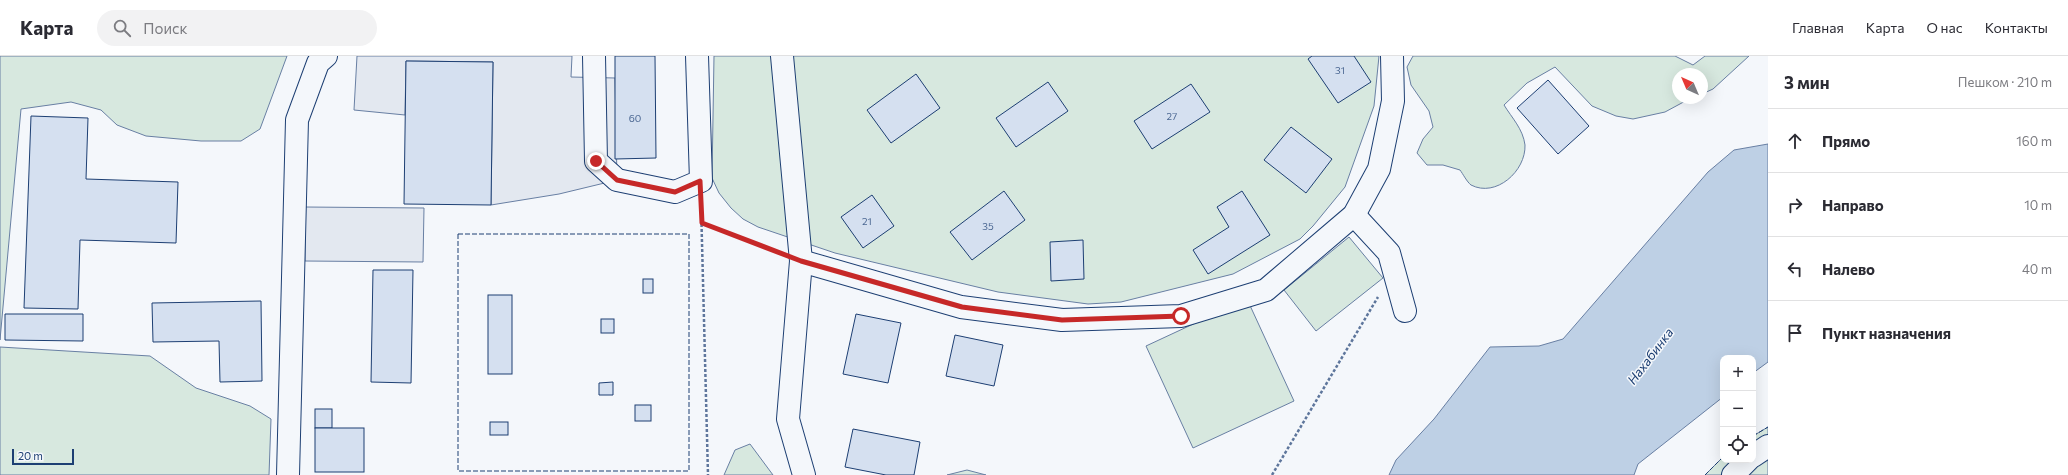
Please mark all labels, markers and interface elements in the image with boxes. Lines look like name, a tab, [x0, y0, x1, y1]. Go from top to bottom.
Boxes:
search box	[97, 10, 377, 46]
text: Карта	[20, 16, 73, 39]
icon: search	[111, 17, 133, 39]
text: Поиск	[143, 19, 188, 37]
text: Главная	[1792, 19, 1844, 36]
text: Карта	[1866, 19, 1904, 36]
text: О нас	[1926, 19, 1963, 36]
text: Контакты	[1985, 19, 2048, 36]
house number: 31	[1335, 64, 1345, 76]
north arrow	[1672, 68, 1708, 104]
text: 3 мин	[1784, 72, 1830, 93]
text: Пешком · 210 m	[1958, 74, 2052, 90]
house number: 27	[1167, 110, 1177, 122]
house number: 60	[629, 112, 641, 124]
icon: ahead	[1784, 130, 1806, 152]
text: Прямо	[1822, 132, 1870, 150]
text: 160 m	[2016, 133, 2052, 149]
route end	[587, 152, 605, 170]
icon: right	[1784, 194, 1806, 216]
text: Направо	[1822, 196, 1884, 214]
text: 10 m	[2024, 197, 2052, 213]
house number: 21	[862, 215, 872, 227]
house number: 35	[982, 220, 994, 232]
icon: left	[1784, 258, 1806, 280]
text: Налево	[1822, 260, 1875, 278]
text: 40 m	[2022, 261, 2052, 277]
route start	[1172, 307, 1190, 325]
icon: arrive	[1784, 322, 1806, 344]
water label: Нахабинка	[1624, 324, 1677, 387]
text: Пункт назначения	[1822, 324, 1951, 342]
map controls	[1720, 355, 1756, 463]
button: +	[1720, 355, 1756, 391]
button: −	[1720, 391, 1756, 427]
button: locate	[1720, 427, 1756, 463]
scale bar	[12, 447, 74, 466]
text: 20 m	[18, 449, 43, 462]

